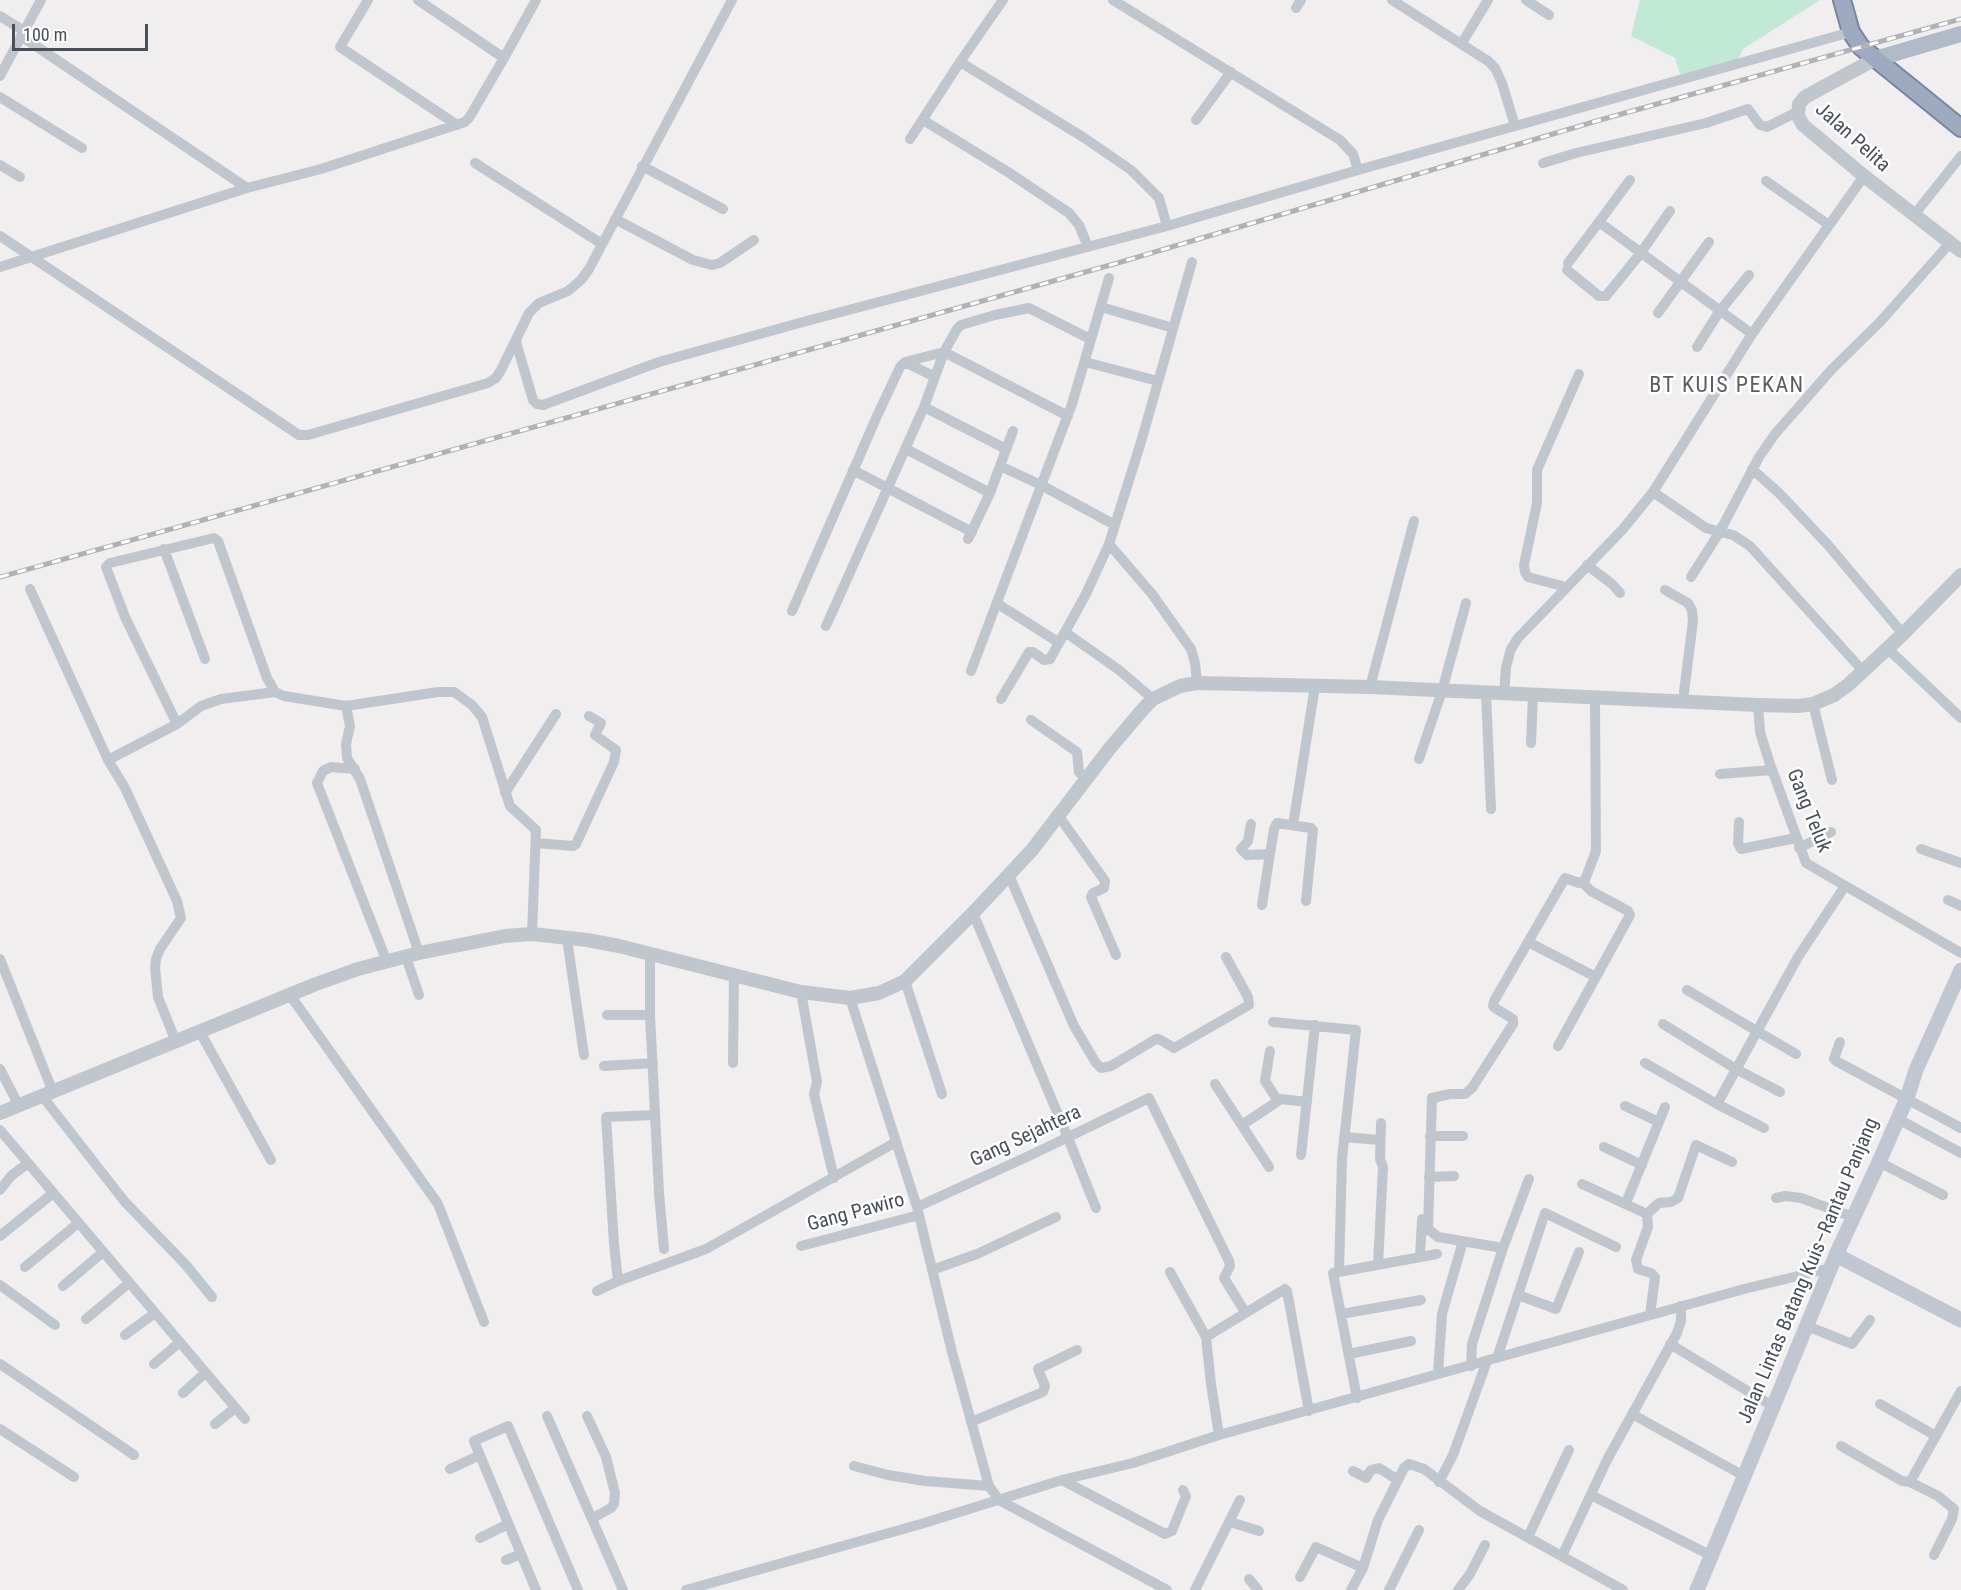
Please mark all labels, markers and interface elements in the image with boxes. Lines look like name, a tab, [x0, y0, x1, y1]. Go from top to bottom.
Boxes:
scale bar	[15, 12, 152, 50]
text: 100 m	[23, 24, 67, 45]
street label: Jalan Pelita	[1810, 98, 1894, 178]
district label: BT KUIS PEKAN	[1649, 373, 1805, 399]
street label: Gang Teluk	[1780, 766, 1836, 856]
street label: Gang Sejahtera	[967, 1101, 1085, 1173]
street label: Jalan Lintas Batang Kuis–Rantau Panjang	[1734, 1115, 1884, 1427]
street label: Gang Pawiro	[805, 1189, 907, 1237]

